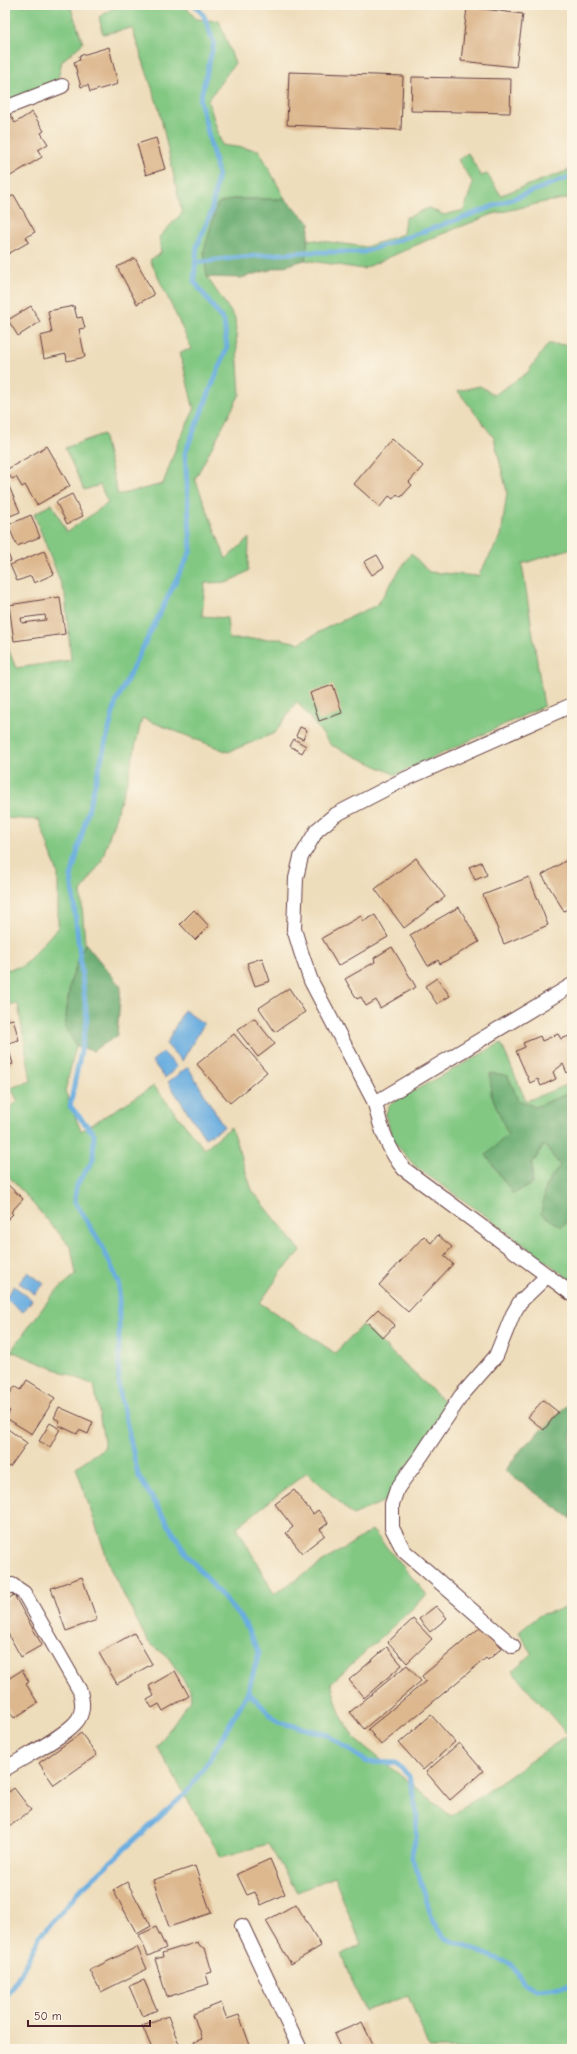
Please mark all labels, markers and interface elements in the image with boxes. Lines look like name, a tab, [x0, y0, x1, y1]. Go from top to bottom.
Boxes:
scale bar	[28, 2002, 150, 2028]
text: 50 m	[34, 2009, 62, 2023]

